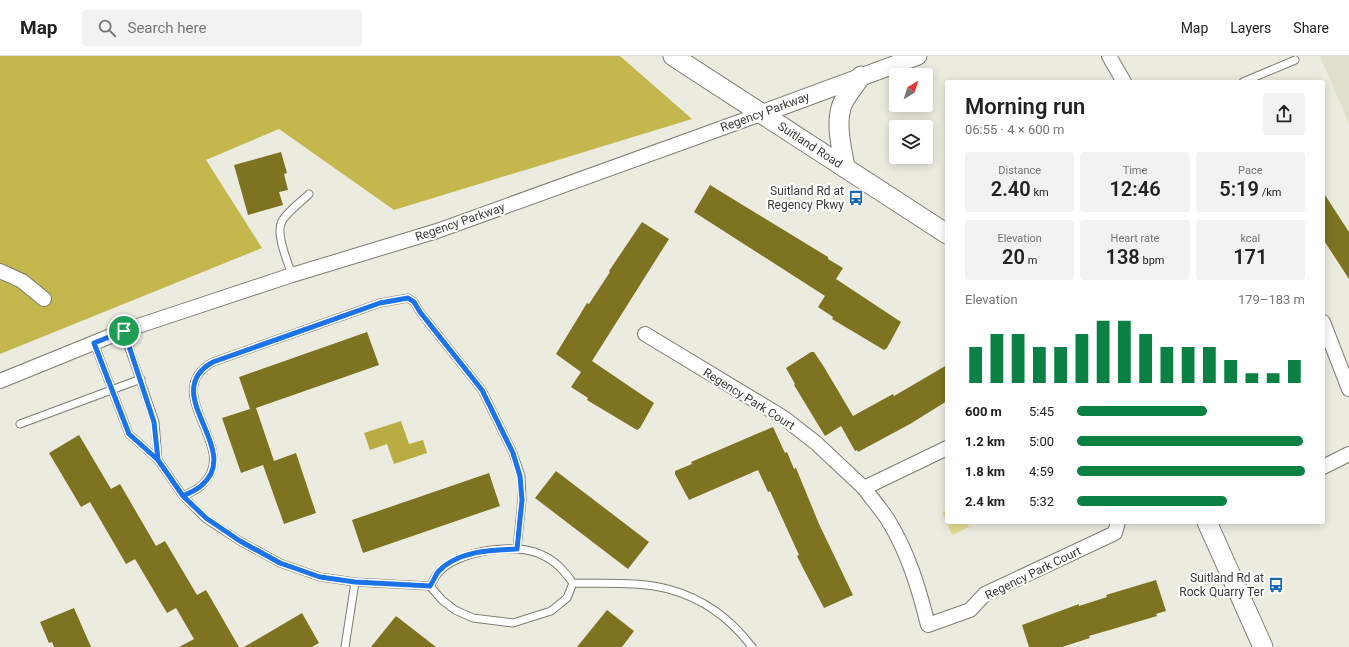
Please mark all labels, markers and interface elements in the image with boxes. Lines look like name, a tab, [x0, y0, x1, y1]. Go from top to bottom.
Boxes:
search box	[82, 10, 362, 46]
text: Map	[20, 16, 58, 39]
icon: search	[96, 17, 118, 39]
text: Search here	[128, 19, 206, 37]
text: Map	[1181, 20, 1208, 36]
text: Layers	[1230, 20, 1271, 36]
text: Share	[1293, 20, 1329, 36]
north arrow	[889, 68, 933, 112]
map controls	[889, 68, 933, 164]
street label: Regency Parkway	[719, 89, 812, 135]
button: share	[1263, 93, 1305, 135]
text: Morning run	[965, 94, 1085, 119]
street label: Suitland Road	[775, 119, 845, 171]
button: layers	[889, 120, 933, 164]
text: 06:55 · 4 × 600 m	[965, 122, 1064, 137]
text: Distance	[998, 164, 1041, 177]
text: Time	[1123, 164, 1147, 177]
text: Pace	[1238, 164, 1263, 177]
text: 2.40	[991, 177, 1031, 201]
text: 12:46	[1109, 177, 1161, 201]
text: 5:19	[1219, 177, 1259, 201]
place label: Suitland Rd at Regency Pkwy	[767, 184, 844, 212]
text: km	[1031, 186, 1049, 199]
text: /km	[1259, 186, 1281, 199]
bus stop icon: Suitland Rd at Regency Pkwy	[847, 189, 865, 207]
street label: Regency Parkway	[413, 200, 507, 244]
text: Elevation	[997, 232, 1042, 245]
text: Heart rate	[1111, 232, 1159, 245]
text: kcal	[1240, 232, 1260, 245]
text: 20	[1002, 245, 1025, 269]
text: 138	[1105, 245, 1140, 269]
text: 171	[1233, 245, 1267, 269]
text: m	[1025, 254, 1037, 267]
text: bpm	[1140, 254, 1165, 267]
text: Elevation	[965, 292, 1018, 307]
text: 179–183 m	[1238, 292, 1305, 307]
pin	[107, 314, 141, 348]
icon: arrive	[113, 320, 135, 342]
street label: Regency Park Court	[701, 365, 797, 433]
text: 600 m	[965, 404, 1002, 419]
text: 5:45	[1029, 404, 1054, 419]
text: 1.2 km	[965, 434, 1005, 449]
text: 5:00	[1029, 434, 1054, 449]
text: 1.8 km	[965, 464, 1005, 479]
text: 4:59	[1029, 464, 1054, 479]
text: 2.4 km	[965, 494, 1005, 509]
text: 5:32	[1029, 494, 1054, 509]
street label: Regency Park Court	[983, 544, 1083, 602]
place label: Suitland Rd at Rock Quarry Ter	[1179, 571, 1264, 599]
bus stop icon: Suitland Rd at Rock Quarry Ter	[1267, 576, 1285, 594]

